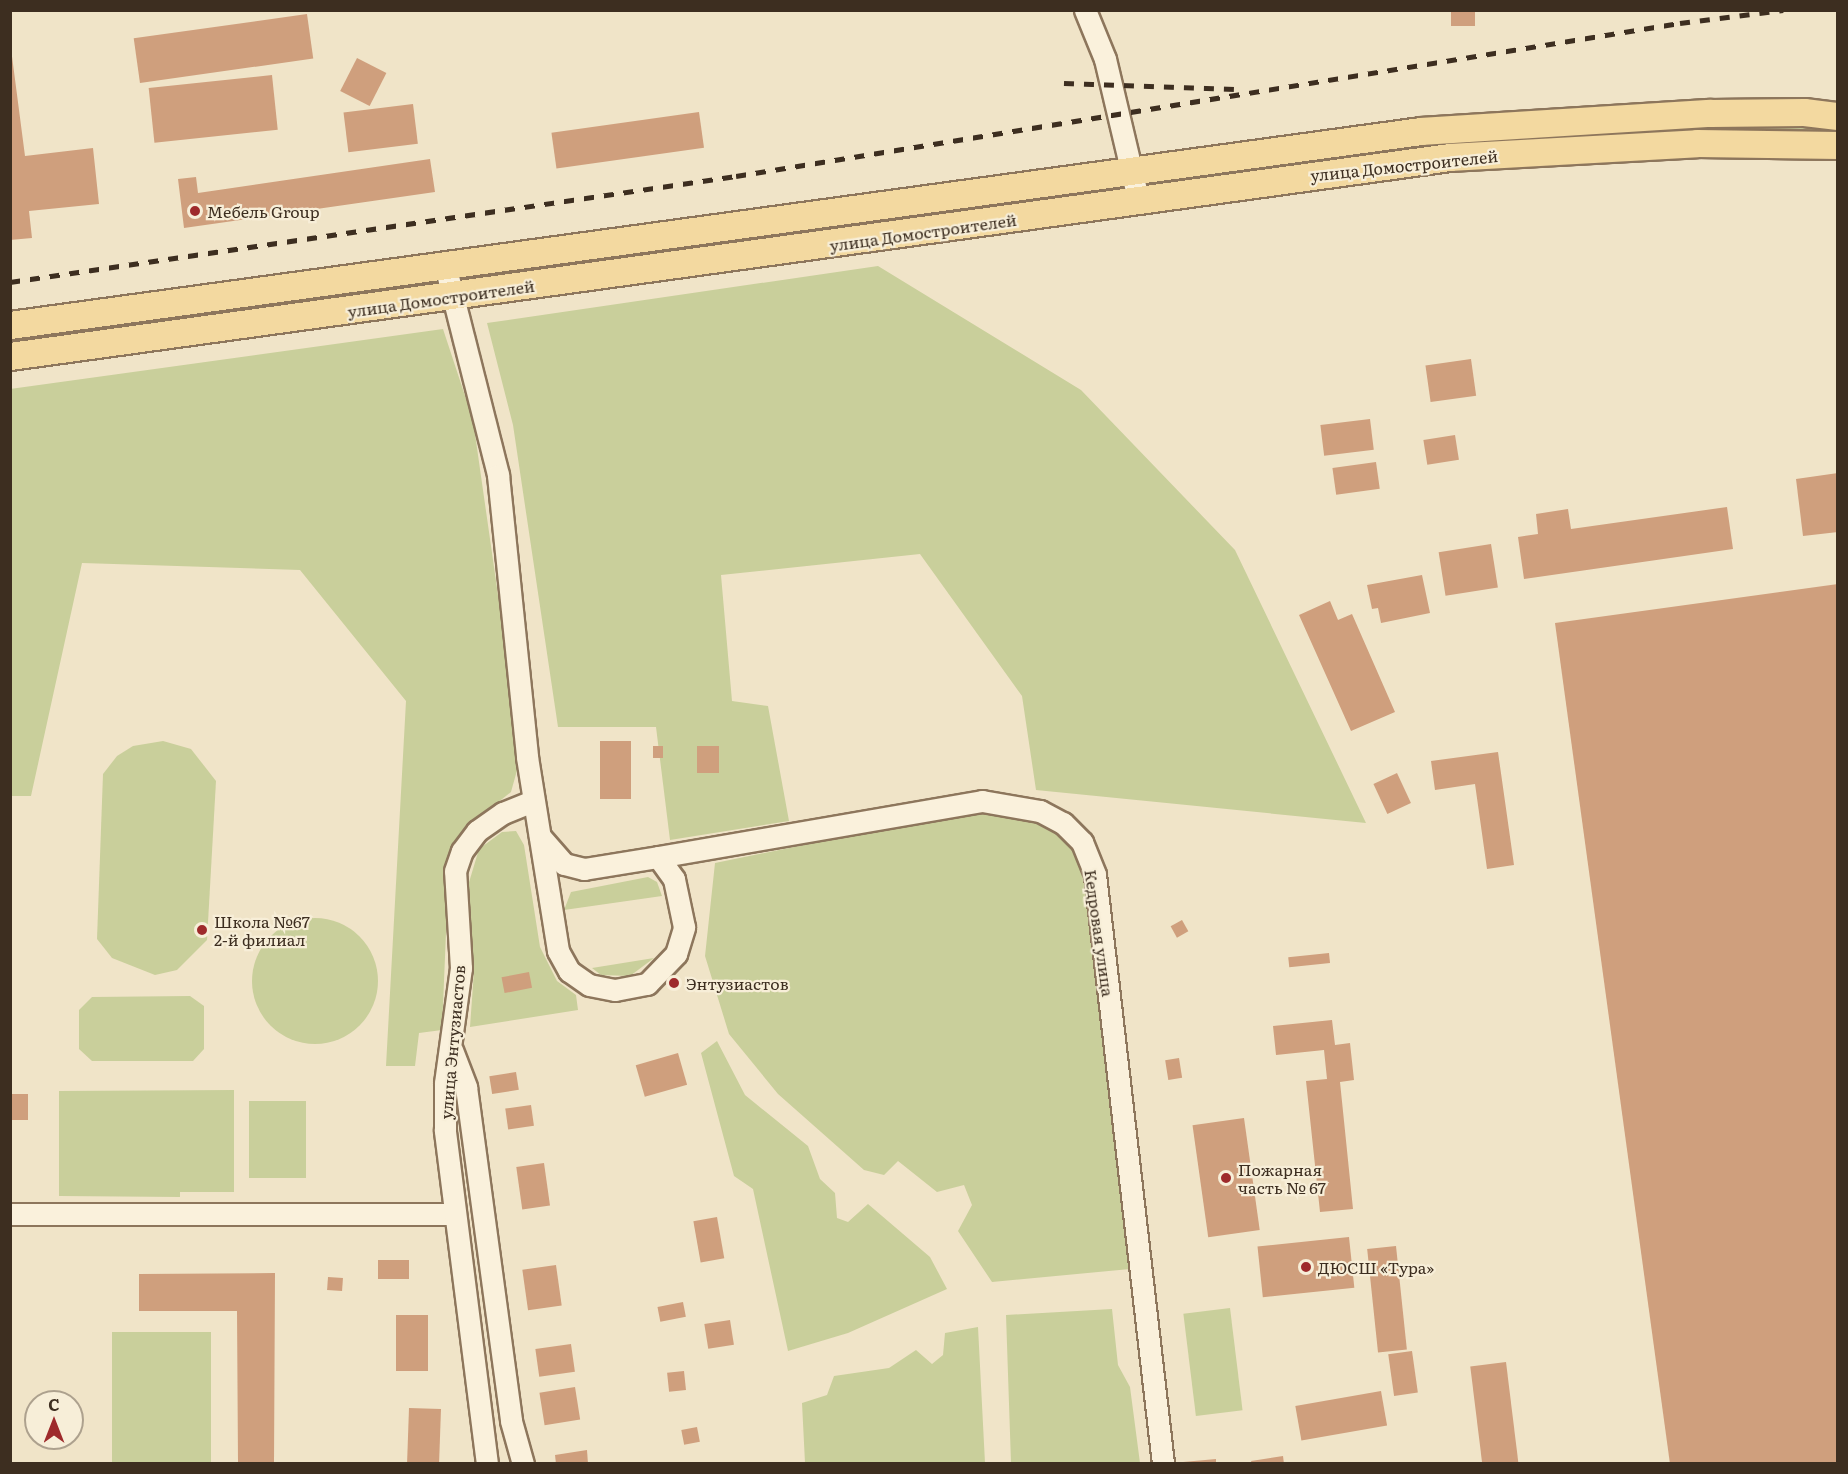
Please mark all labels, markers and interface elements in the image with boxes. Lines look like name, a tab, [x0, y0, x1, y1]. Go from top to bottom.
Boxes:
street label: улица Домостроителей	[1309, 146, 1499, 184]
place label: Мебель Group	[207, 201, 320, 221]
marker: Мебель Group	[188, 204, 202, 218]
street label: улица Домостроителей	[828, 209, 1018, 255]
street label: улица Домостроителей	[346, 275, 536, 321]
street label: Кедровая улица	[1082, 868, 1118, 998]
place label: Школа №67 2-й филиал	[214, 911, 310, 949]
marker: Школа №67 2-й филиал	[195, 923, 209, 937]
street label: улица Энтузиастов	[436, 964, 468, 1120]
place label: Энтузиастов	[686, 973, 789, 993]
marker: Энтузиастов	[667, 976, 681, 990]
place label: Пожарная часть № 67	[1238, 1159, 1326, 1197]
marker: Пожарная часть № 67	[1219, 1171, 1233, 1185]
place label: ДЮСШ «Тура»	[1318, 1257, 1434, 1277]
marker: ДЮСШ «Тура»	[1299, 1260, 1313, 1274]
north arrow	[24, 1390, 84, 1450]
text: С	[48, 1392, 60, 1416]

